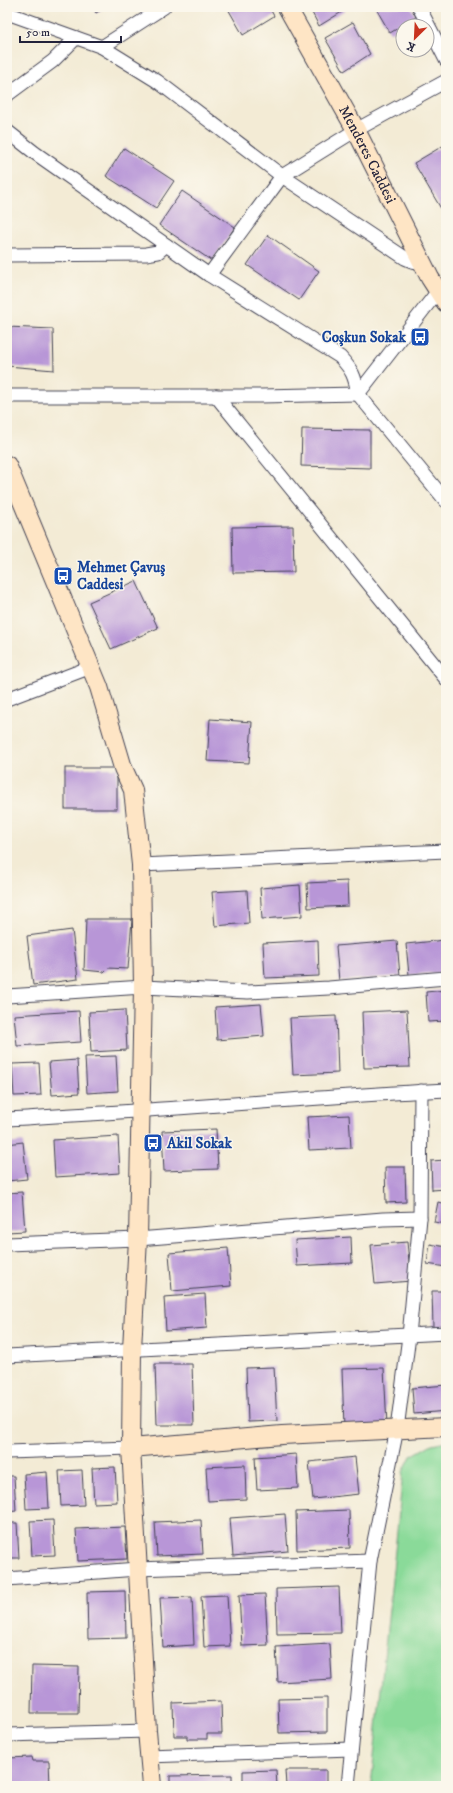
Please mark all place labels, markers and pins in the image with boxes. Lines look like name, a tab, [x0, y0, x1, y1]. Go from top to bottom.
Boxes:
bus stop icon: Coşkun Sokak	[409, 326, 431, 348]
place label: Coşkun Sokak	[322, 328, 407, 347]
place label: Mehmet Çavuş Caddesi	[77, 558, 165, 594]
bus stop icon: Mehmet Çavuş Caddesi	[52, 565, 74, 587]
bus stop icon: Akil Sokak	[142, 1132, 164, 1154]
place label: Akil Sokak	[166, 1134, 232, 1153]

